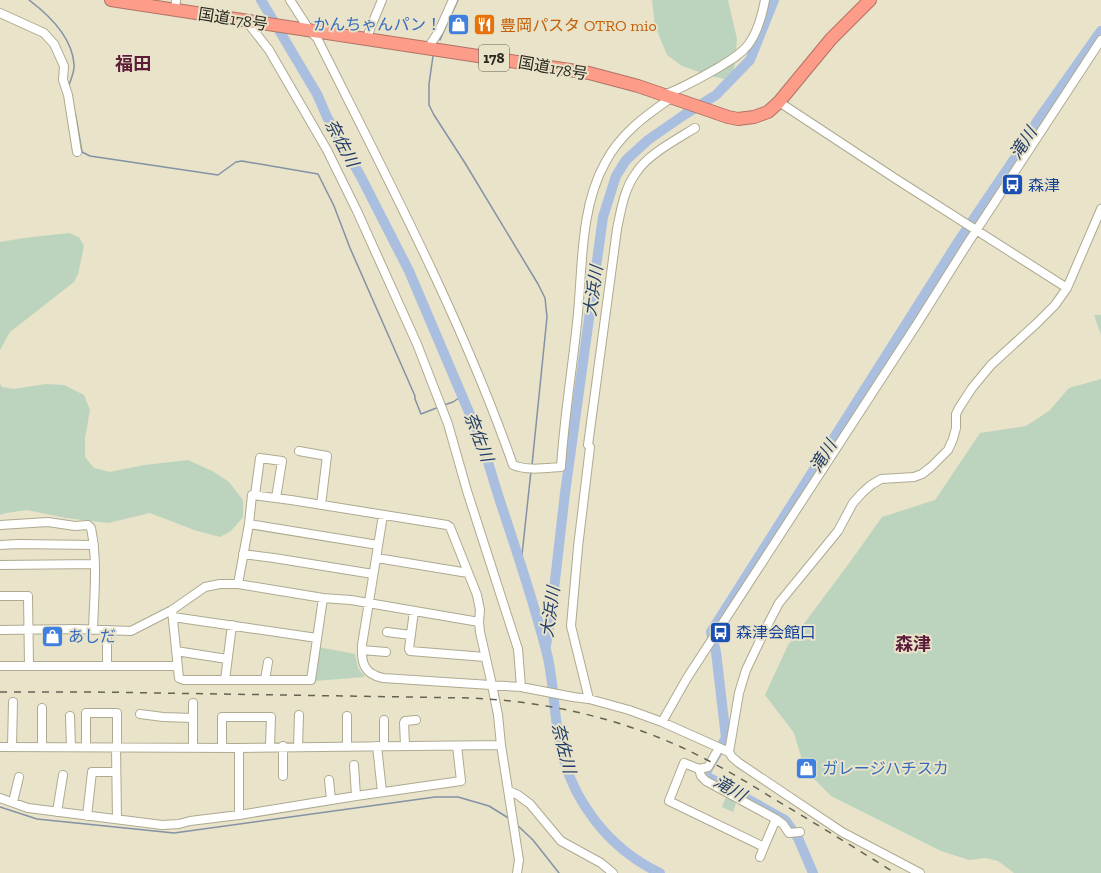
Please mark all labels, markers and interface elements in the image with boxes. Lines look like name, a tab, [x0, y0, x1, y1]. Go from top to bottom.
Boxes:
street label: 国道178号	[197, 4, 269, 34]
shop icon: かんちゃんパン！	[445, 11, 471, 37]
restaurant icon: 豊岡パスタ OTRO mio	[472, 12, 498, 38]
place label: かんちゃんパン！	[313, 15, 442, 34]
place label: 豊岡パスタ OTRO mio	[500, 16, 657, 35]
road number: 178	[479, 45, 509, 71]
district label: 福田	[115, 53, 151, 75]
street label: 国道178号	[517, 53, 589, 83]
water label: 奈佐川	[321, 116, 364, 172]
water label: 滝川	[1005, 122, 1042, 163]
bus stop icon: 森津	[1000, 172, 1026, 198]
place label: 森津	[1028, 176, 1060, 195]
water label: 大浜川	[580, 262, 607, 318]
water label: 奈佐川	[461, 410, 498, 466]
water label: 滝川	[806, 435, 842, 476]
water label: 大浜川	[537, 583, 564, 639]
bus stop icon: 森津会館口	[707, 619, 733, 645]
shop icon: あしだ	[39, 623, 65, 649]
place label: 森津会館口	[736, 623, 816, 642]
place label: あしだ	[68, 627, 116, 646]
district label: 森津	[895, 633, 931, 655]
water label: 奈佐川	[548, 721, 580, 777]
shop icon: ガレージハチスカ	[793, 755, 819, 781]
place label: ガレージハチスカ	[822, 759, 949, 778]
water label: 滝川	[710, 771, 751, 806]

